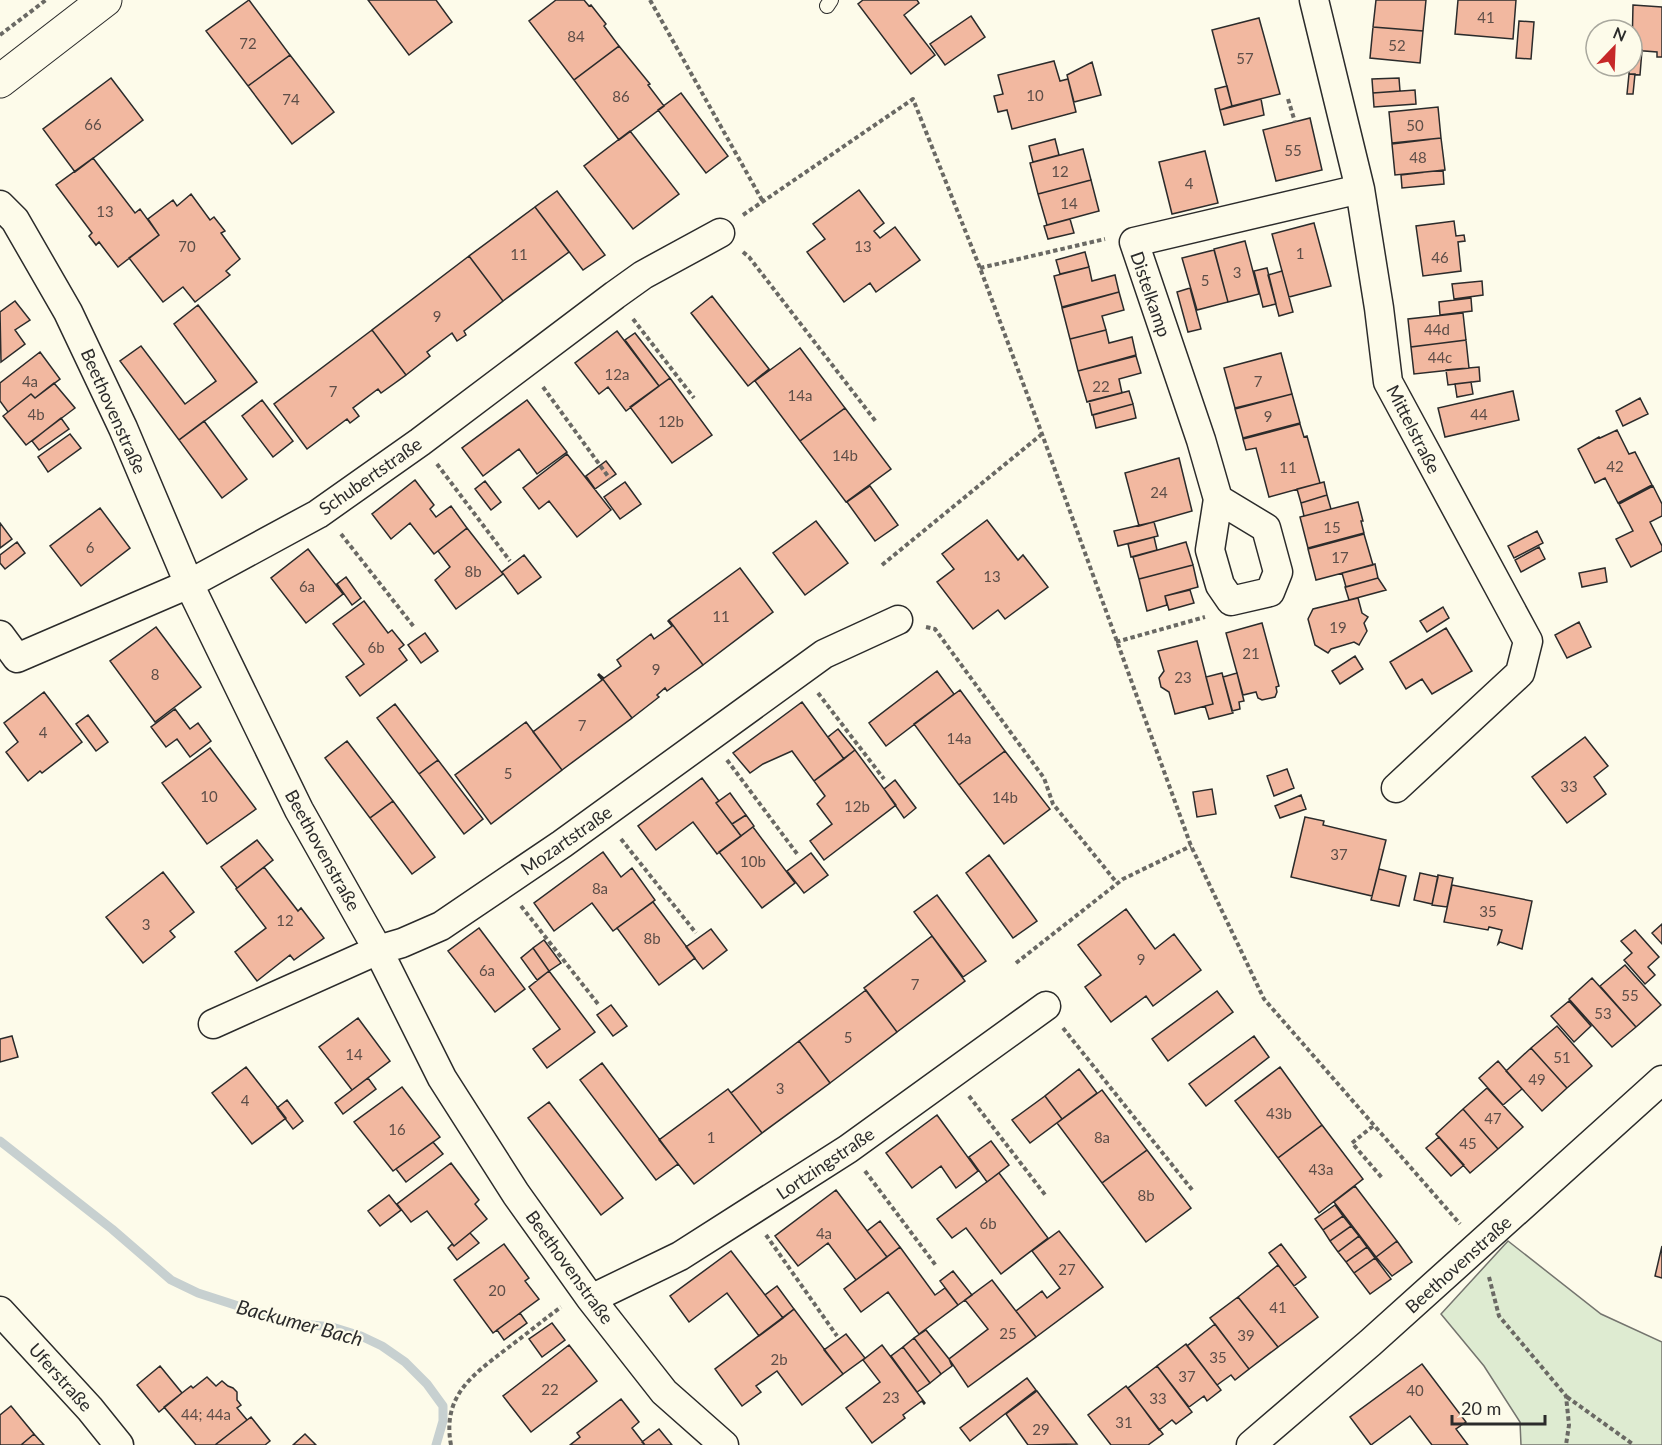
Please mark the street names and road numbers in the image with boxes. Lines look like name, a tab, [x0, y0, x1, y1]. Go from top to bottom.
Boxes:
street label: Distelkamp	[1126, 248, 1176, 340]
street label: Beethovenstraße	[76, 345, 152, 477]
street label: Mittelstraße	[1382, 381, 1446, 477]
street label: Schubertstraße	[314, 432, 426, 520]
street label: Beethovenstraße	[281, 786, 365, 914]
street label: Mozartstraße	[516, 801, 616, 879]
street label: Lortzingstraße	[772, 1122, 878, 1204]
street label: Beethovenstraße	[521, 1206, 619, 1328]
street label: Beethovenstraße	[1400, 1211, 1516, 1317]
street label: Uferstraße	[25, 1338, 97, 1416]

